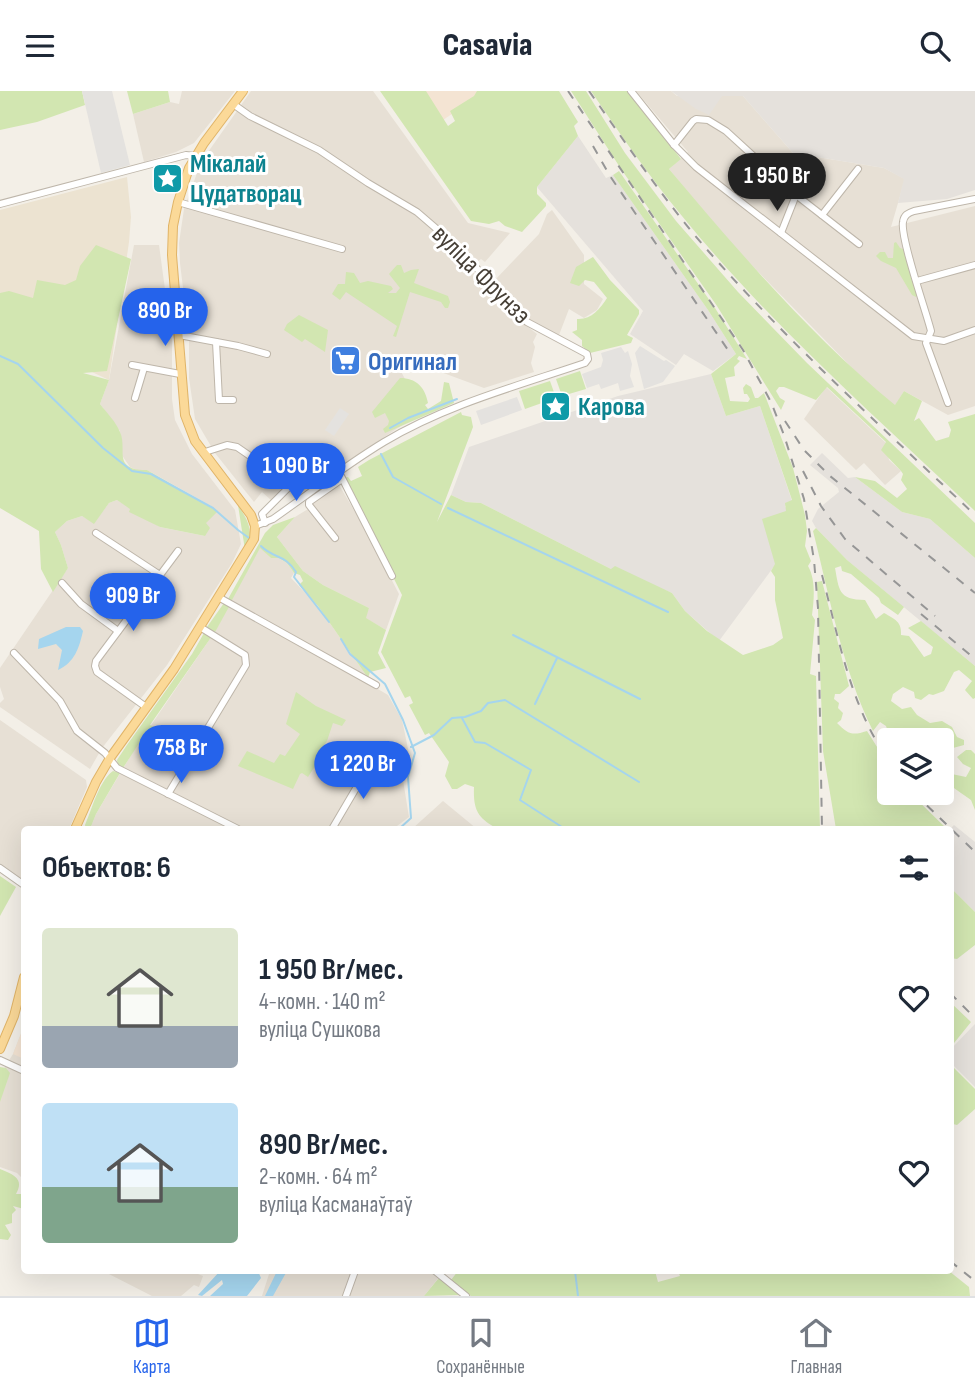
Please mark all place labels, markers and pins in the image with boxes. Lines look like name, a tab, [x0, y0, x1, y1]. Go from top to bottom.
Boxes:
place label: Мікалай Цудатворац	[190, 149, 302, 210]
pin: 1 950 Br	[705, 153, 849, 213]
place icon: Мікалай Цудатворац	[150, 161, 184, 195]
pin: 890 Br	[108, 289, 222, 348]
supermarket icon: Оригинал	[328, 344, 362, 378]
place label: Оригинал	[368, 347, 457, 378]
place icon: Карова	[538, 389, 572, 423]
place label: Карова	[578, 392, 645, 423]
pin: 1 090 Br	[224, 443, 368, 503]
pin: 909 Br	[76, 573, 190, 633]
pin: 758 Br	[124, 725, 238, 785]
pin: 1 220 Br	[291, 741, 435, 801]

